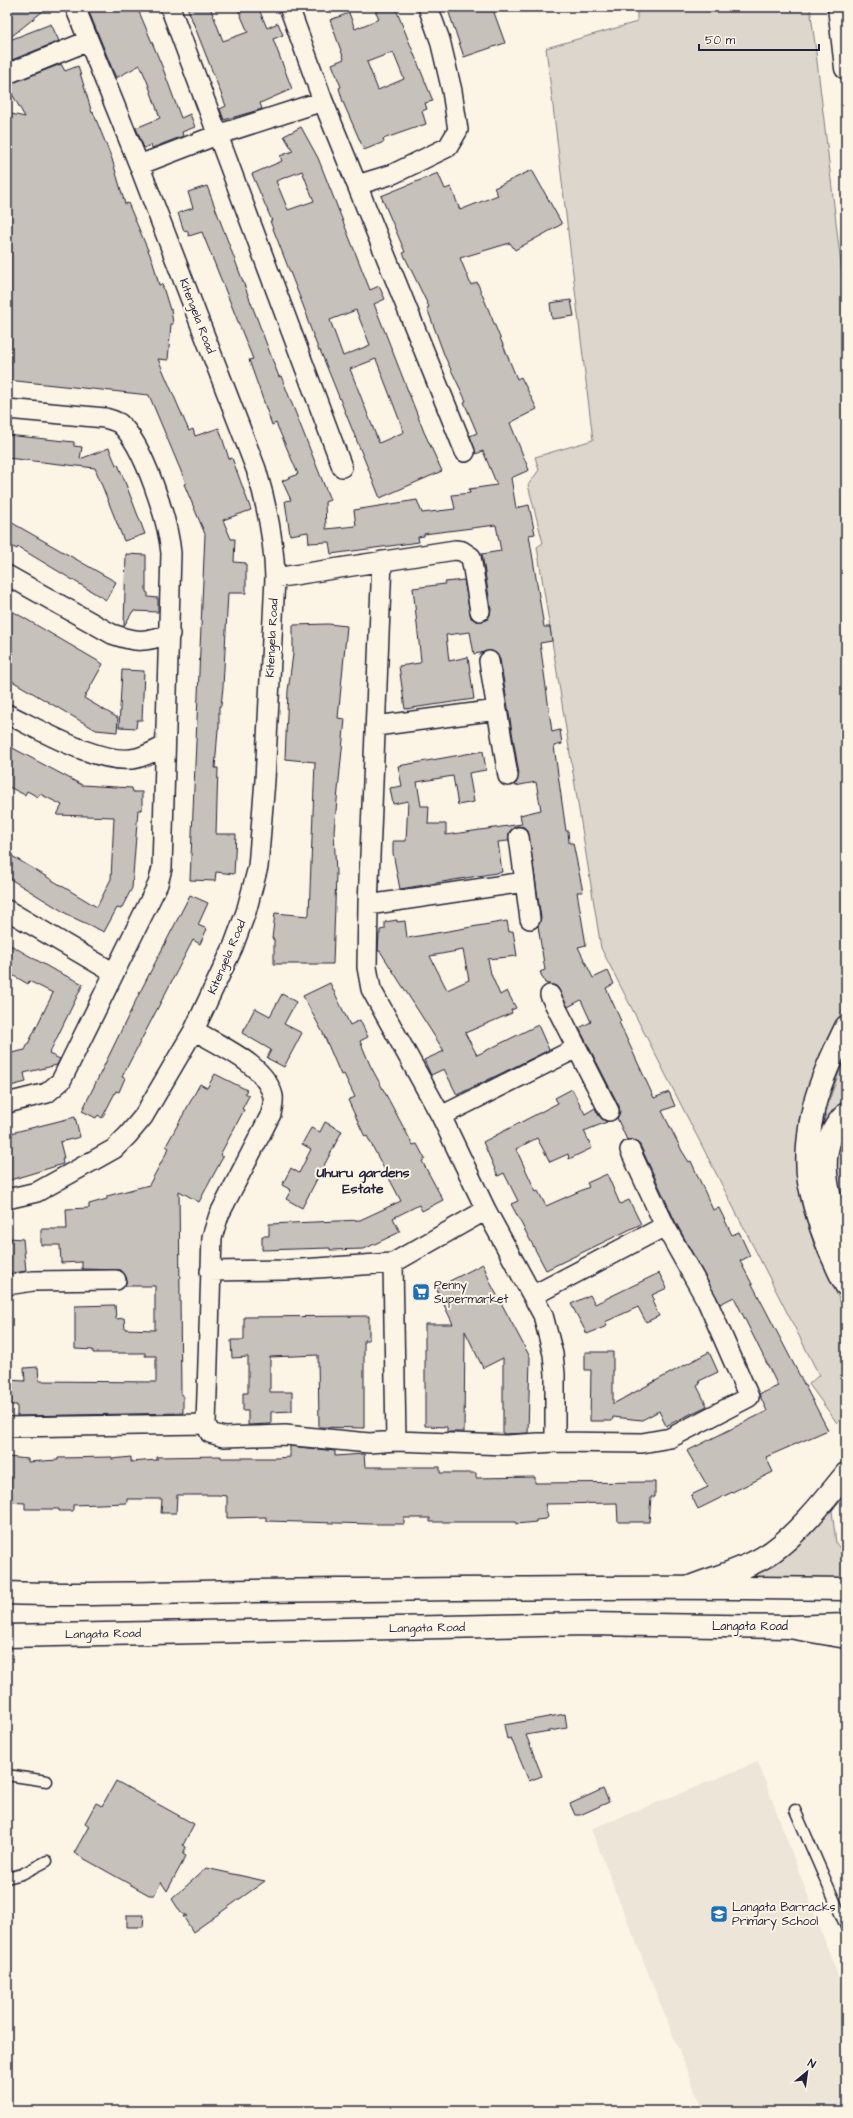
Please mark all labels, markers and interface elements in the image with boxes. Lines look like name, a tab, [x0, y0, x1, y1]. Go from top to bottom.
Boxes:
scale bar	[699, 26, 819, 52]
text: 50 m	[705, 32, 736, 49]
street label: Kitengela Road	[174, 276, 219, 356]
street label: Kitengela Road	[261, 598, 284, 678]
street label: Kitengela Road	[204, 917, 251, 997]
district label: Uhuru gardens Estate	[316, 1163, 410, 1199]
place label: Penny Supermarket	[434, 1277, 509, 1308]
supermarket icon: Penny Supermarket	[411, 1282, 431, 1302]
street label: Langata Road	[712, 1618, 788, 1636]
street label: Langata Road	[389, 1619, 465, 1638]
street label: Langata Road	[65, 1625, 141, 1644]
place label: Langata Barracks Primary School	[732, 1899, 835, 1931]
school or university icon: Langata Barracks Primary School	[709, 1904, 729, 1924]
north arrow	[787, 2052, 827, 2092]
text: N	[805, 2055, 818, 2072]

